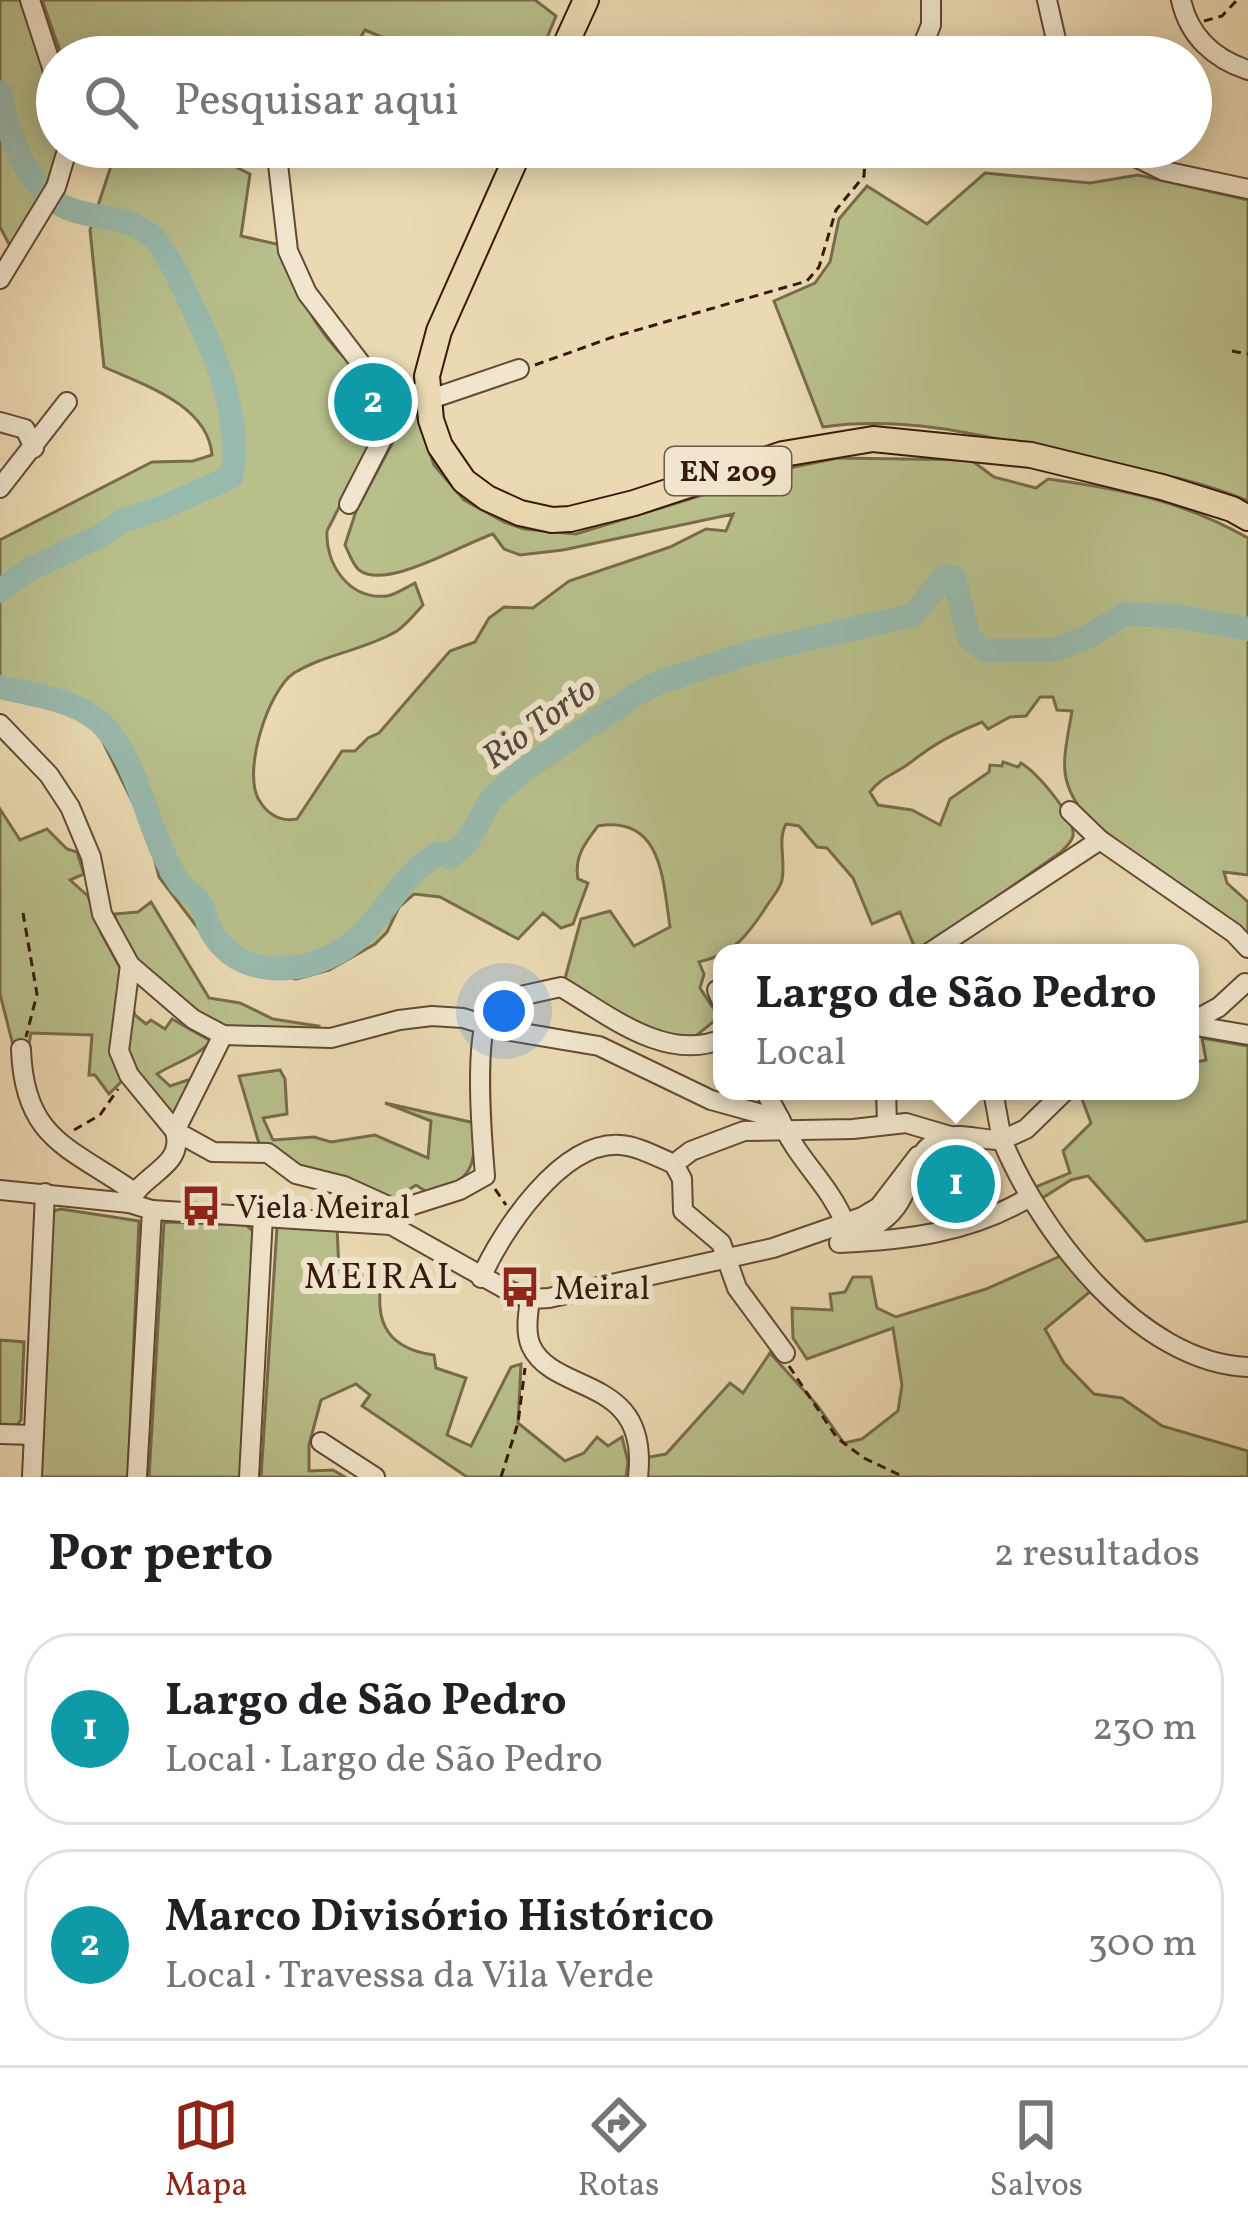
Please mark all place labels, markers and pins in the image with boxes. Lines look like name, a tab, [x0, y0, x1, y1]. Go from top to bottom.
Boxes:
pin: 2	[334, 357, 412, 447]
pin: 1	[917, 1139, 995, 1229]
bus stop icon: Viela Meiral	[178, 1183, 224, 1229]
place label: Viela Meiral	[235, 1187, 410, 1233]
bus stop icon: Meiral	[497, 1264, 543, 1310]
place label: Meiral	[554, 1268, 650, 1314]

